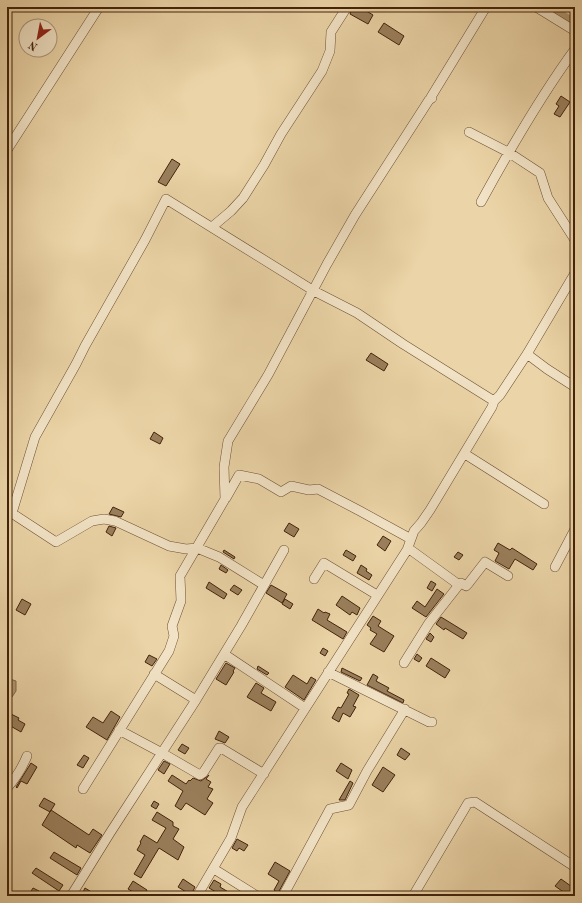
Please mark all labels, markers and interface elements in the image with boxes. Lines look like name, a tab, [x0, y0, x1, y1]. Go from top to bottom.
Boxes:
north arrow	[18, 18, 58, 58]
text: N	[27, 38, 40, 52]

